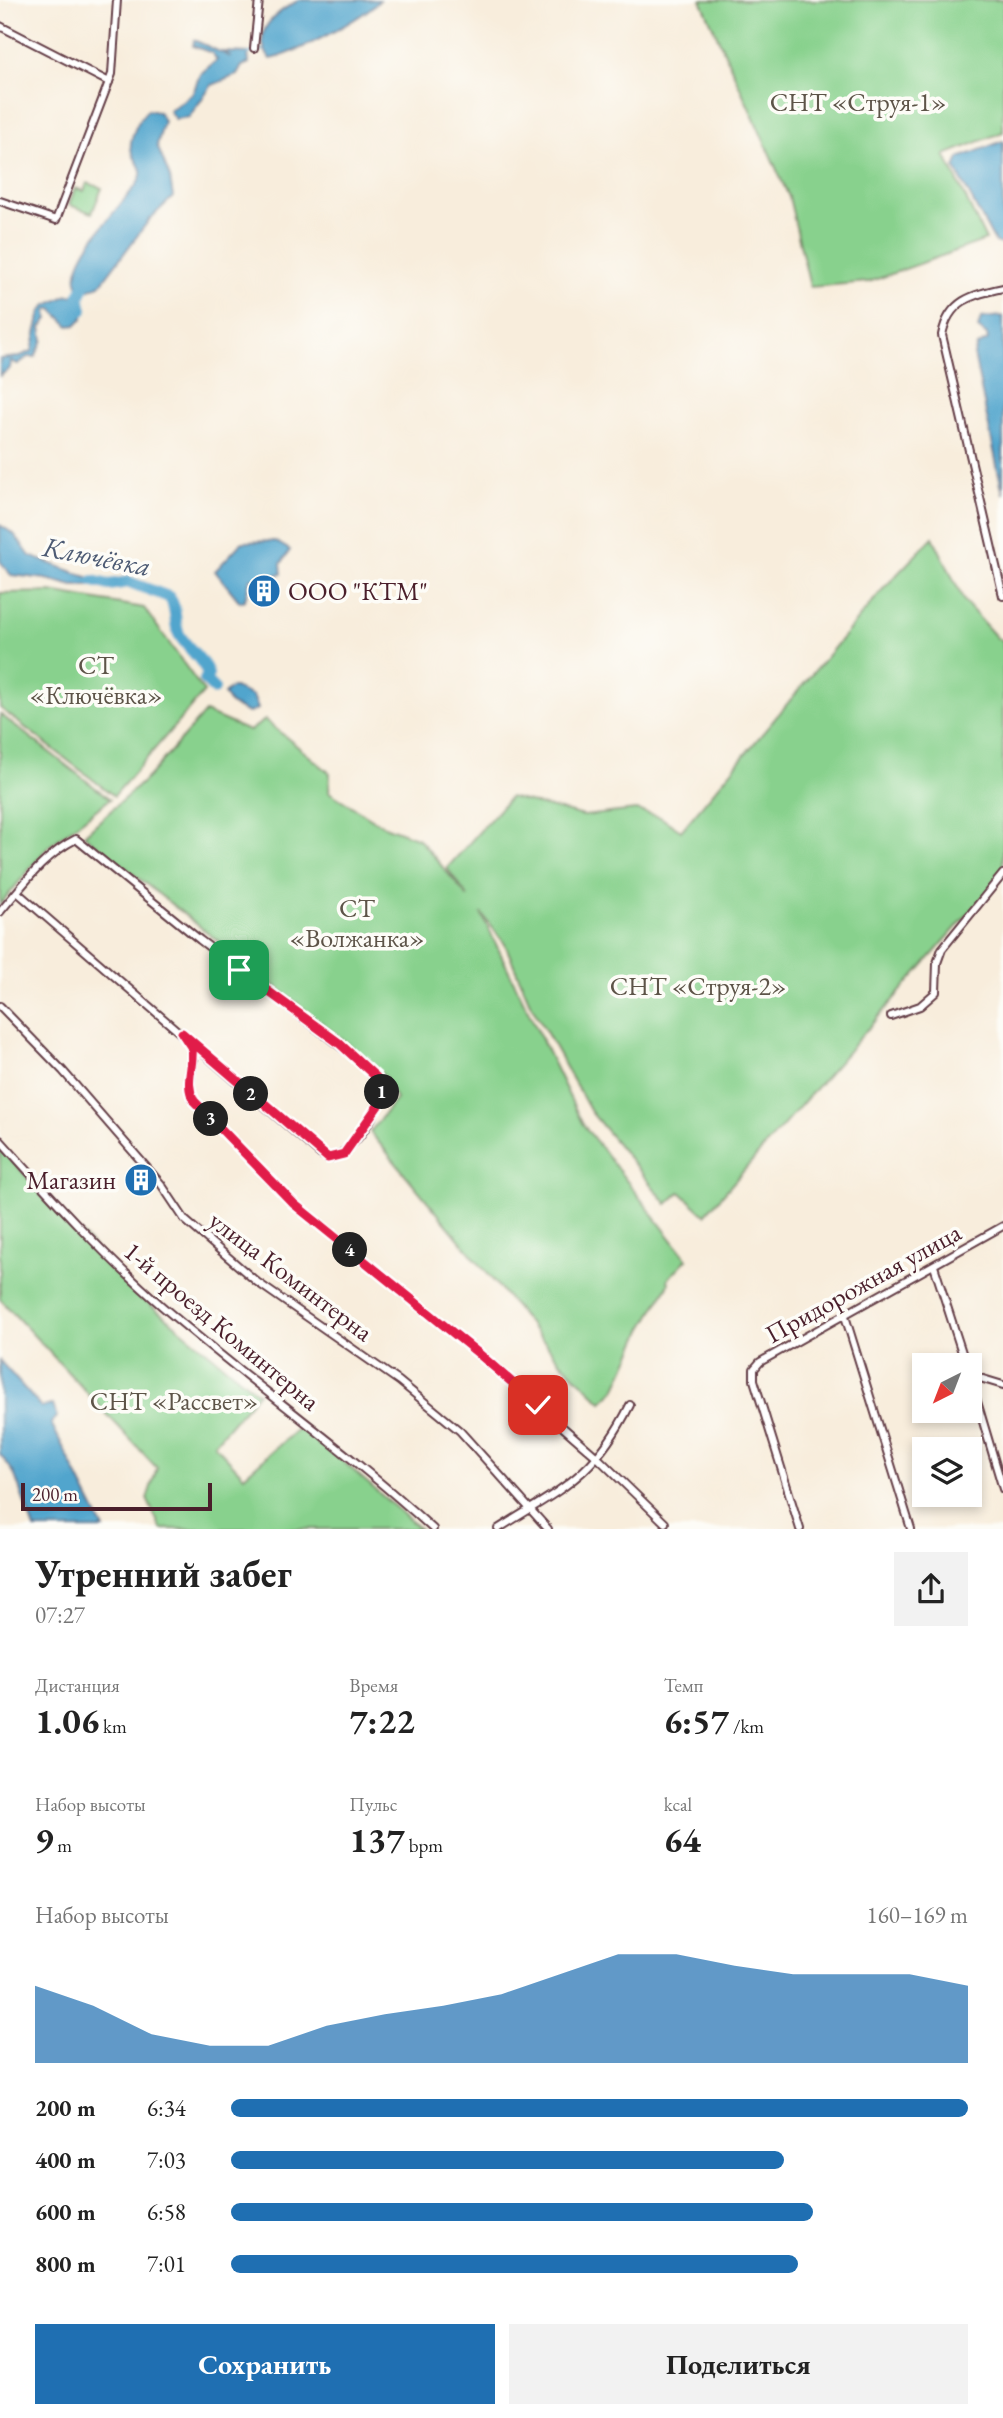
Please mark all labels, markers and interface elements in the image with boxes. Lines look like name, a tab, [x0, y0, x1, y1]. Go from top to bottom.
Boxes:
park label: СНТ «Струя-1»	[770, 85, 946, 119]
water label: Ключёвка	[39, 528, 154, 584]
building icon: ООО "КТМ"	[245, 572, 283, 610]
place label: ООО "КТМ"	[288, 574, 428, 608]
park label: СТ «Ключёвка»	[30, 648, 163, 712]
park label: СТ «Волжанка»	[289, 891, 425, 955]
pin	[209, 940, 269, 1000]
icon: arrive	[220, 951, 258, 989]
park label: СНТ «Струя-2»	[610, 969, 786, 1003]
pin: 1	[364, 1074, 400, 1110]
pin: 2	[233, 1076, 268, 1112]
text: 1	[376, 1079, 387, 1104]
text: 2	[245, 1081, 256, 1106]
pin: 3	[194, 1102, 228, 1136]
text: 3	[205, 1106, 216, 1131]
building icon: Магазин	[122, 1161, 160, 1199]
place label: Магазин	[26, 1163, 116, 1197]
street label: улица Коминтерна	[202, 1203, 380, 1349]
street label: Придорожная улица	[759, 1215, 967, 1351]
pin: 4	[332, 1232, 368, 1268]
street label: 1-й проезд Коминтерна	[117, 1234, 328, 1418]
text: 4	[344, 1237, 355, 1262]
north arrow	[912, 1353, 982, 1423]
map controls	[912, 1353, 982, 1507]
pin	[508, 1375, 568, 1435]
park label: СНТ «Рассвет»	[90, 1384, 258, 1418]
icon: check	[519, 1386, 557, 1424]
button: layers	[912, 1437, 982, 1507]
scale bar	[21, 1480, 212, 1512]
text: 200 m	[32, 1482, 78, 1507]
text: Утренний забег	[35, 1549, 292, 1598]
button: share	[894, 1552, 968, 1626]
text: 07:27	[35, 1600, 85, 1630]
text: Дистанция	[35, 1673, 120, 1698]
text: Время	[349, 1673, 398, 1698]
text: Темп	[664, 1673, 703, 1698]
text: 1.06	[35, 1698, 99, 1743]
text: 7:22	[349, 1698, 415, 1743]
text: 6:57	[664, 1698, 729, 1743]
text: km	[99, 1714, 127, 1739]
text: /km	[729, 1714, 764, 1739]
text: Набор высоты	[35, 1792, 146, 1817]
text: Пульс	[349, 1792, 397, 1817]
text: kcal	[664, 1792, 692, 1817]
text: 9	[35, 1817, 54, 1862]
text: 137	[349, 1817, 405, 1862]
text: 64	[664, 1817, 701, 1862]
text: m	[54, 1833, 72, 1858]
text: bpm	[405, 1833, 443, 1858]
text: Набор высоты	[35, 1900, 169, 1930]
text: 160–169 m	[867, 1900, 968, 1930]
text: 200 m	[35, 2093, 96, 2123]
text: 6:34	[147, 2093, 186, 2123]
text: 400 m	[35, 2145, 96, 2175]
text: 7:03	[147, 2145, 186, 2175]
text: 600 m	[35, 2197, 96, 2227]
text: 6:58	[147, 2197, 186, 2227]
text: 800 m	[35, 2249, 96, 2279]
text: 7:01	[147, 2249, 186, 2279]
button: Сохранить	[35, 2324, 495, 2404]
button: Поделиться	[509, 2324, 968, 2404]

